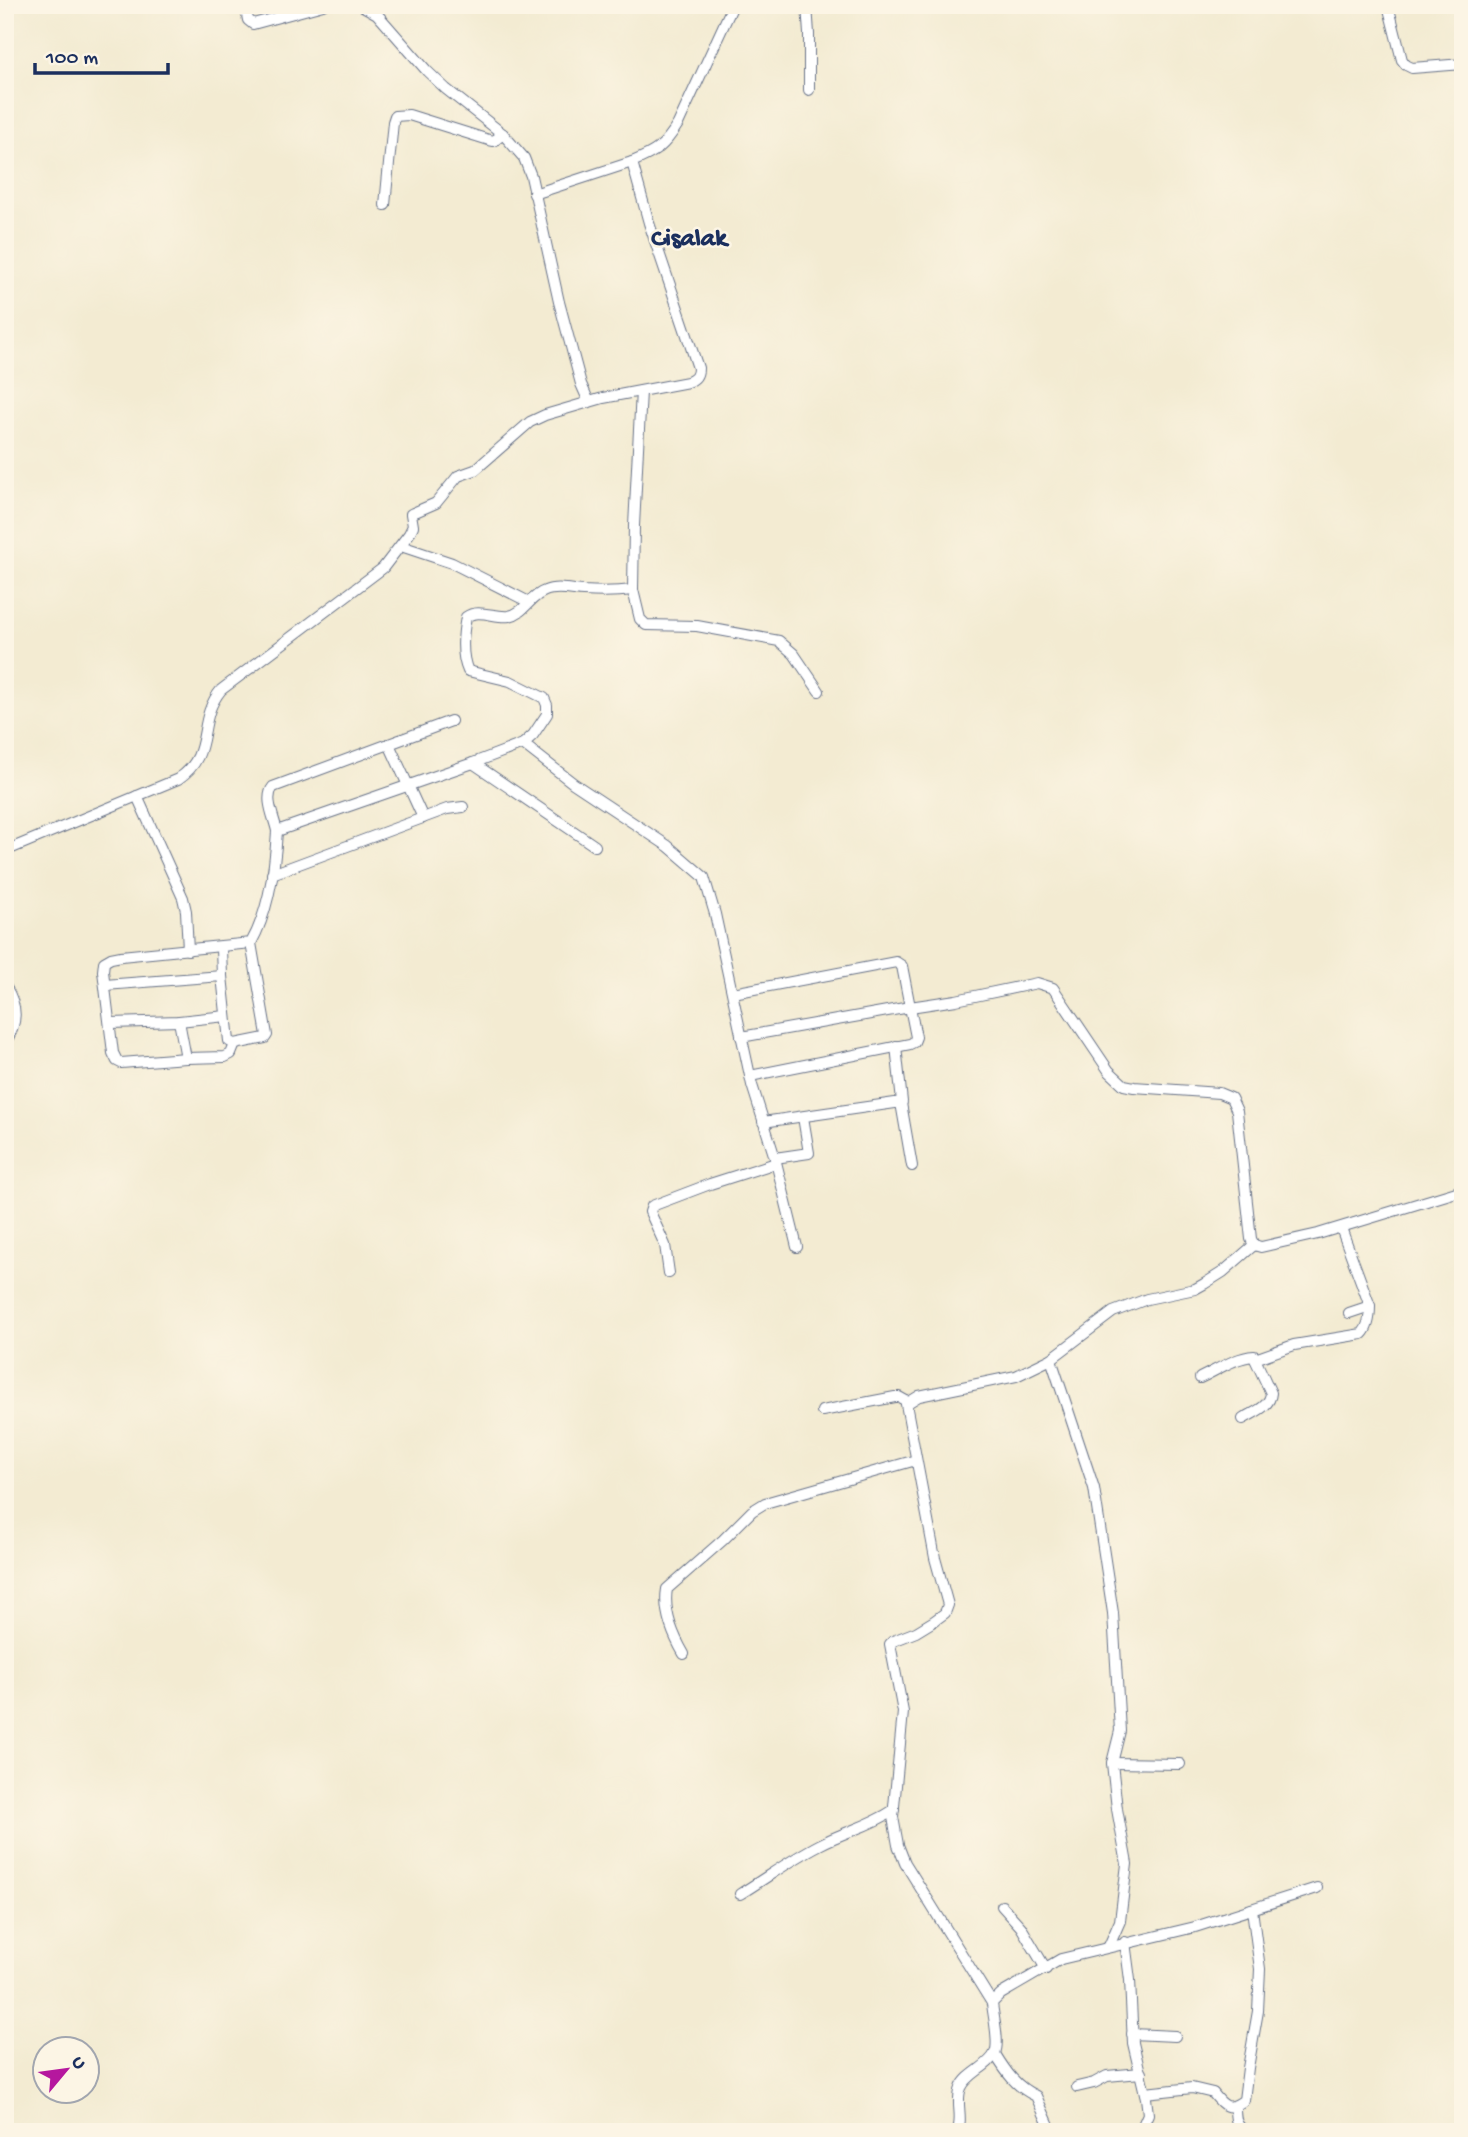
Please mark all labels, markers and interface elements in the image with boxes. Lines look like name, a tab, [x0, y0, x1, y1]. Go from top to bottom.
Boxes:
scale bar	[35, 32, 168, 76]
text: 100 m	[45, 47, 98, 72]
district label: Cisalak	[651, 225, 730, 256]
north arrow	[32, 2036, 102, 2106]
text: U	[65, 2053, 91, 2074]

